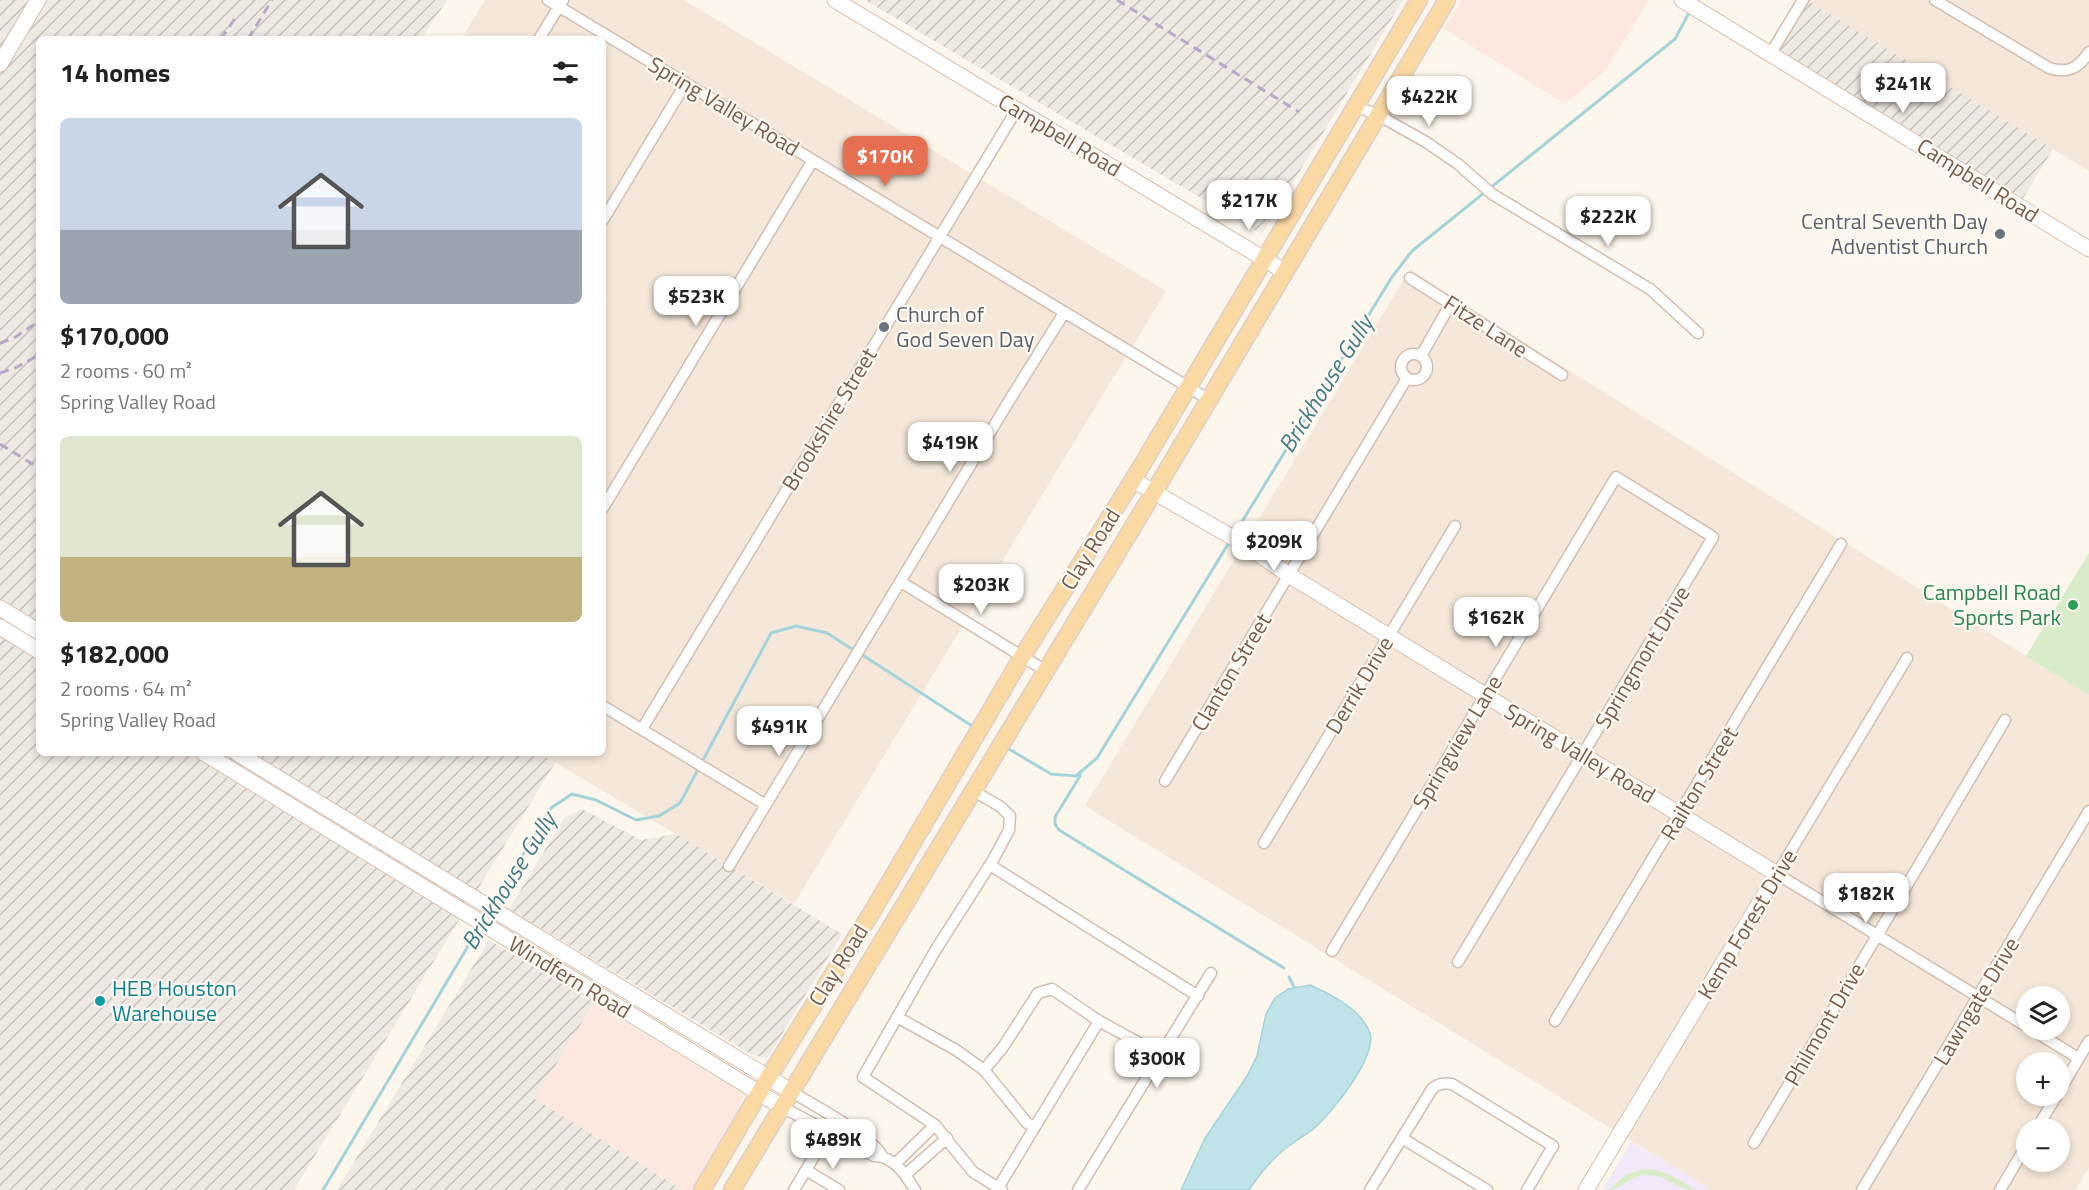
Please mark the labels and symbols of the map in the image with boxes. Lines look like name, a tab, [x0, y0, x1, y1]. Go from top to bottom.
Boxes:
street label: Spring Valley Road	[642, 47, 806, 165]
pin: $241K	[1861, 63, 1945, 114]
pin: $422K	[1387, 76, 1471, 127]
street label: Campbell Road	[992, 85, 1128, 185]
street label: Campbell Road	[1910, 129, 2046, 231]
pin: $170K	[843, 136, 927, 187]
pin: $217K	[1207, 180, 1291, 231]
pin: $222K	[1566, 196, 1650, 247]
place label: Central Seventh Day Adventist Church	[1801, 204, 1988, 263]
marker: Central Seventh Day Adventist Church	[1993, 227, 2007, 241]
pin: $523K	[654, 276, 738, 327]
street label: Fitze Lane	[1437, 286, 1535, 366]
place label: Church of God Seven Day	[896, 297, 1035, 356]
water label: Brickhouse Gully	[1269, 305, 1383, 459]
marker: Church of God Seven Day	[877, 320, 891, 334]
street label: Brookshire Street	[773, 341, 885, 497]
pin: $419K	[908, 422, 992, 473]
street label: Clay Road	[1051, 501, 1129, 597]
pin: $209K	[1232, 521, 1316, 572]
pin: $203K	[939, 564, 1023, 615]
place label: Campbell Road Sports Park	[1923, 575, 2061, 634]
street label: Springmont Drive	[1586, 579, 1698, 735]
pin: $162K	[1454, 597, 1538, 648]
marker: Campbell Road Sports Park	[2066, 598, 2080, 612]
street label: Clanton Street	[1182, 606, 1280, 738]
street label: Derrik Drive	[1316, 630, 1402, 740]
street label: Springview Lane	[1403, 668, 1511, 816]
street label: Spring Valley Road	[1498, 694, 1662, 812]
pin: $491K	[737, 706, 821, 757]
street label: Railton Street	[1652, 719, 1746, 846]
water label: Brickhouse Gully	[452, 802, 566, 956]
street label: Kemp Forest Drive	[1689, 842, 1805, 1006]
pin: $182K	[1824, 873, 1908, 924]
street label: Clay Road	[799, 917, 877, 1013]
street label: Windfern Road	[502, 927, 638, 1027]
street label: Lawngate Drive	[1924, 930, 2028, 1072]
street label: Philmont Drive	[1775, 956, 1873, 1092]
place label: HEB Houston Warehouse	[112, 971, 237, 1030]
marker: HEB Houston Warehouse	[93, 994, 107, 1008]
pin: $300K	[1115, 1038, 1199, 1089]
pin: $489K	[791, 1119, 875, 1170]

